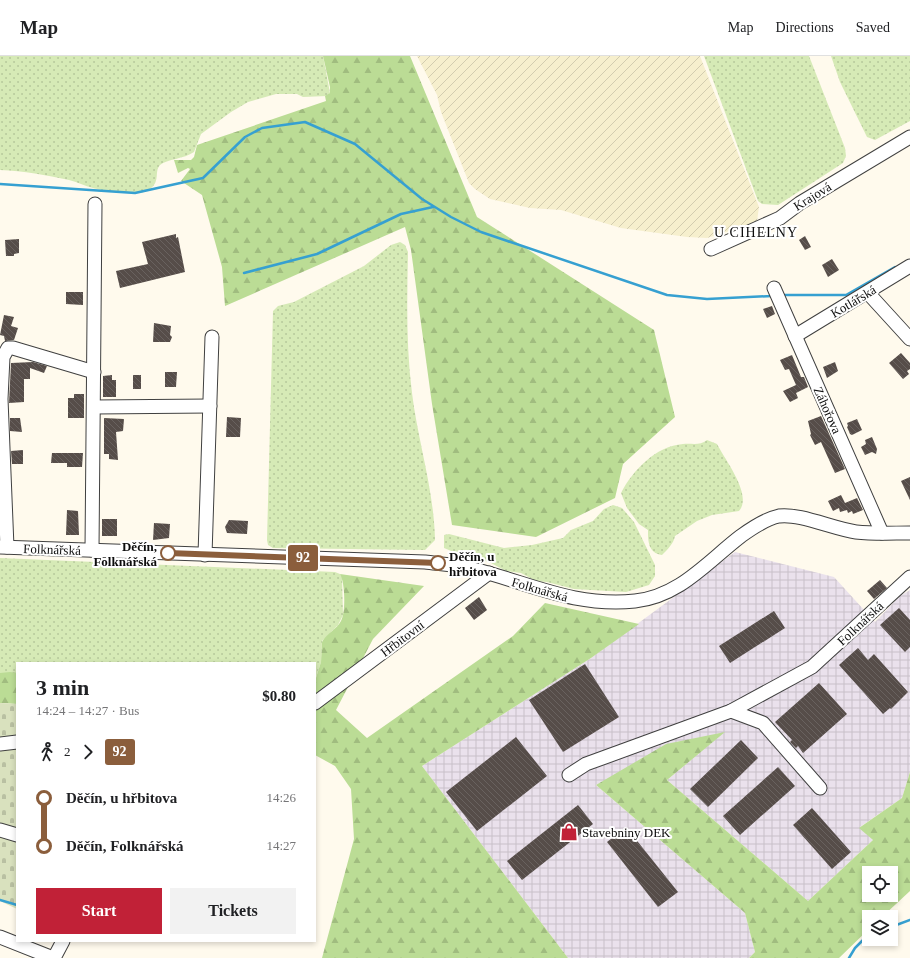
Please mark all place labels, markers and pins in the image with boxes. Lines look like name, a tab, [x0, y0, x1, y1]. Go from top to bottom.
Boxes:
place label: Děčín, Folknářská	[93, 539, 157, 569]
marker: Děčín, Folknářská	[160, 545, 176, 561]
place label: Děčín, u hřbitova	[449, 549, 497, 579]
marker: Děčín, u hřbitova	[430, 555, 446, 571]
shop icon: Stavebniny DEK	[559, 822, 579, 842]
place label: Stavebniny DEK	[582, 825, 671, 840]

